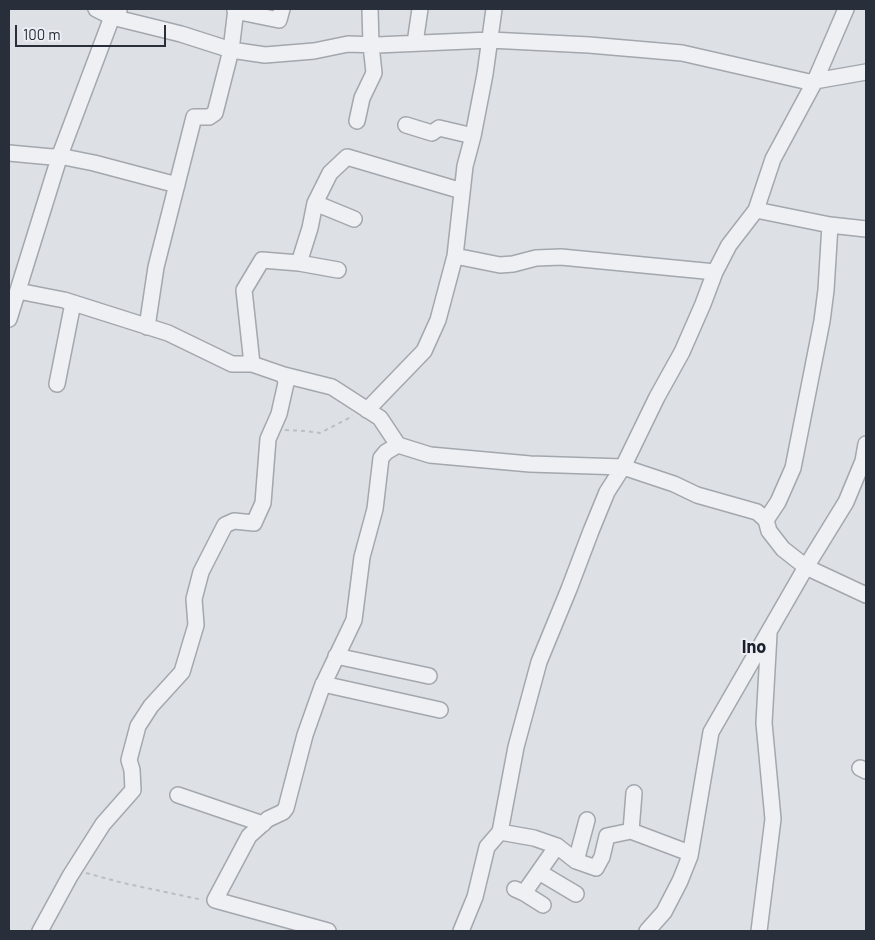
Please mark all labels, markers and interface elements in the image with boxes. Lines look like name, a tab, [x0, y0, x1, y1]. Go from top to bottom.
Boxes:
scale bar	[18, 15, 169, 47]
text: 100 m	[23, 25, 61, 43]
district label: Ino	[742, 636, 766, 658]

